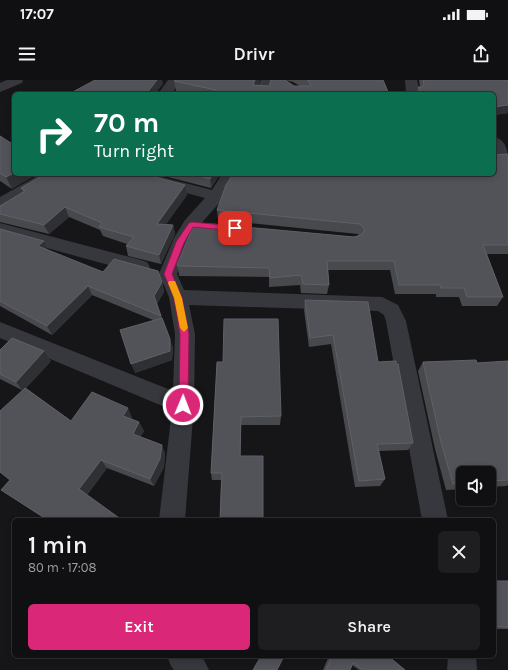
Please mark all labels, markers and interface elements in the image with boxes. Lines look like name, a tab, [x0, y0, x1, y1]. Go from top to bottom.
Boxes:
text: 17:07	[20, 5, 54, 23]
icon: menu	[16, 43, 38, 65]
text: Drivr	[233, 43, 275, 65]
icon: share	[470, 43, 492, 65]
text: 70 m	[94, 106, 159, 139]
icon: right	[28, 108, 80, 160]
text: Turn right	[94, 140, 174, 162]
pin	[218, 211, 252, 245]
icon: arrive	[224, 217, 246, 239]
position arrow	[162, 384, 204, 426]
map controls	[456, 466, 496, 506]
button: sound	[456, 466, 496, 506]
text: 1 min	[28, 531, 88, 559]
button: close	[438, 531, 480, 573]
text: 80 m · 17:08	[28, 560, 97, 575]
button: Exit	[28, 604, 250, 650]
button: Share	[258, 604, 480, 650]

